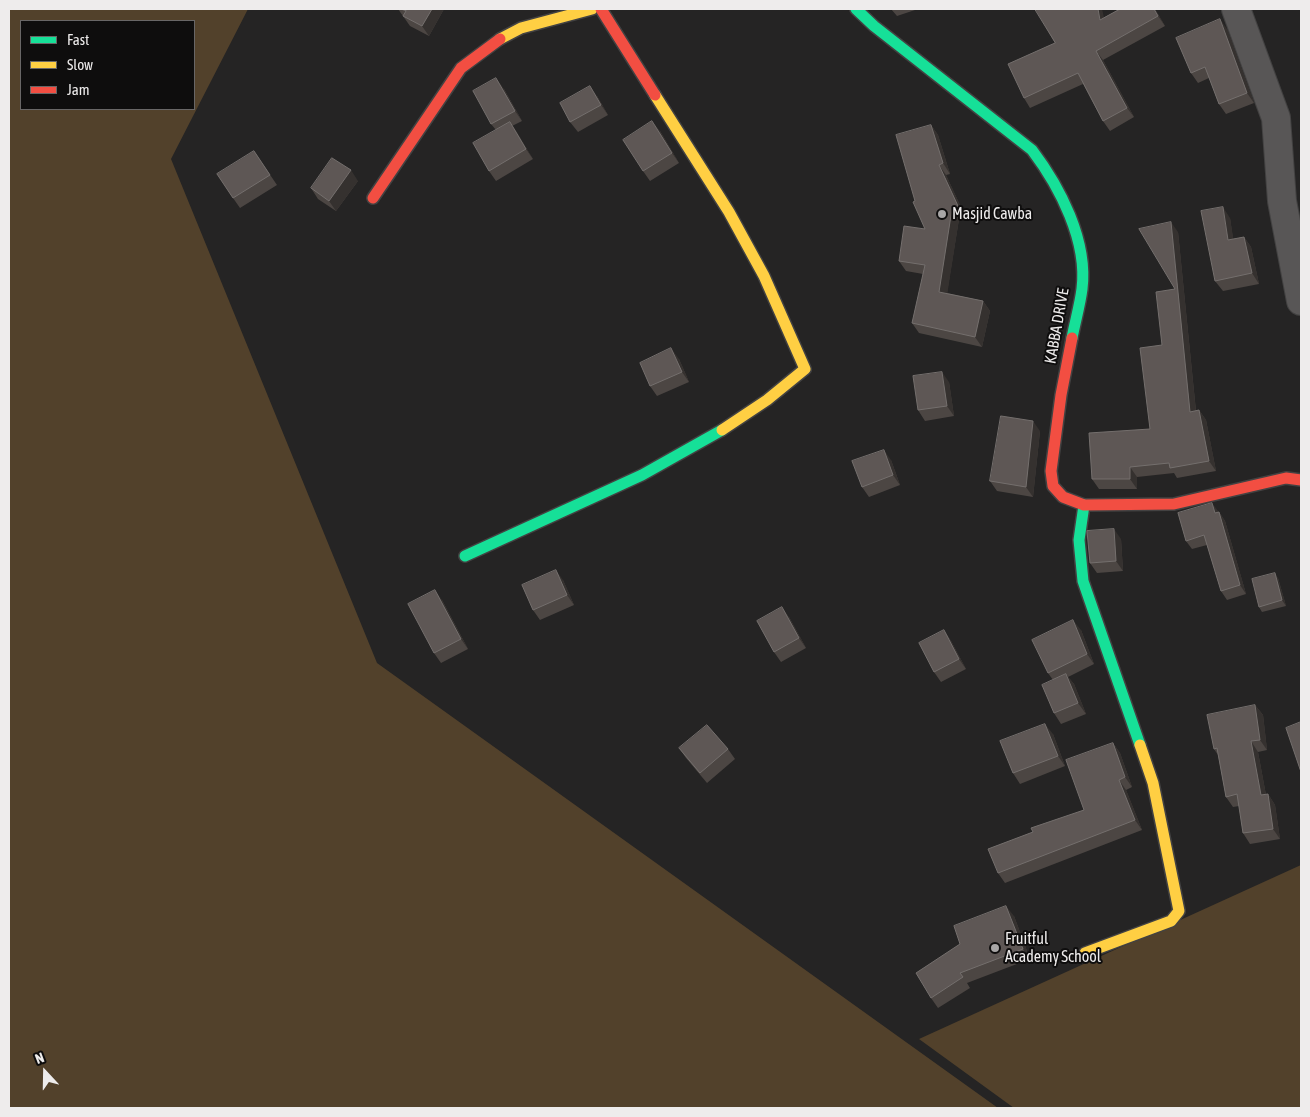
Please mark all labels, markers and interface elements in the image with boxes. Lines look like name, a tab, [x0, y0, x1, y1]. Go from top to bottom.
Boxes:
legend	[20, 20, 195, 110]
text: Fast	[67, 31, 89, 48]
text: Slow	[67, 56, 93, 73]
text: Jam	[67, 81, 90, 98]
place label: Masjid Cawba	[952, 204, 1032, 224]
marker: Masjid Cawba	[936, 208, 948, 220]
street label: KABBA DRIVE	[1041, 287, 1073, 365]
place label: Fruitful Academy School	[1005, 929, 1101, 967]
marker: Fruitful Academy School	[989, 942, 1001, 954]
north arrow	[20, 1047, 70, 1097]
text: N	[33, 1049, 46, 1067]

